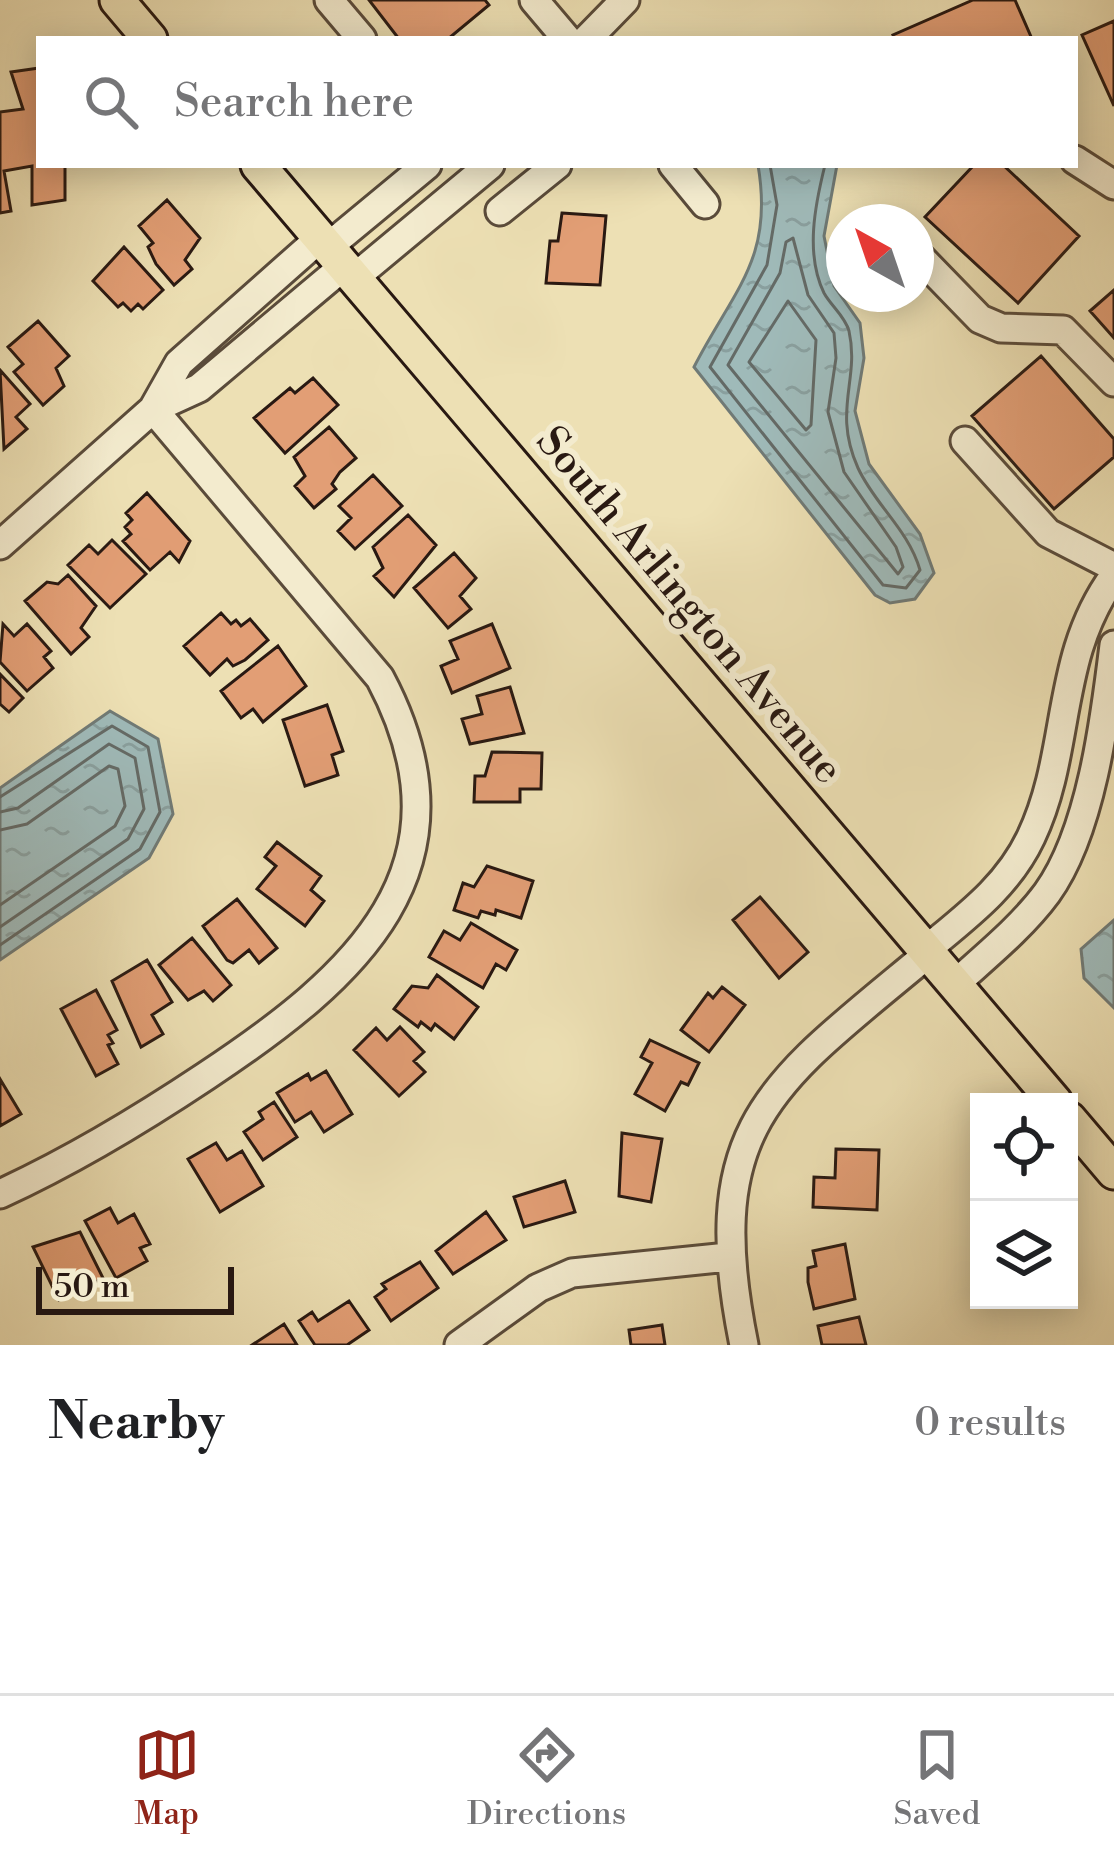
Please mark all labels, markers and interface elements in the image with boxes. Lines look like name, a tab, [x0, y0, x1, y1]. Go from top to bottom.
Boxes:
search box	[36, 36, 1078, 168]
icon: search	[78, 69, 144, 135]
text: Search here	[174, 74, 414, 131]
north arrow	[826, 204, 934, 312]
street label: South Arlington Avenue	[523, 416, 854, 796]
map controls	[970, 1093, 1078, 1309]
button: locate	[970, 1093, 1078, 1201]
button: layers	[970, 1201, 1078, 1309]
scale bar	[36, 1261, 234, 1314]
text: 50 m	[54, 1267, 130, 1308]
text: Nearby	[48, 1391, 224, 1455]
text: 0 results	[914, 1399, 1066, 1448]
tab: Map	[134, 1722, 200, 1835]
tab: Directions	[467, 1722, 626, 1835]
tab: Saved	[894, 1722, 980, 1835]

